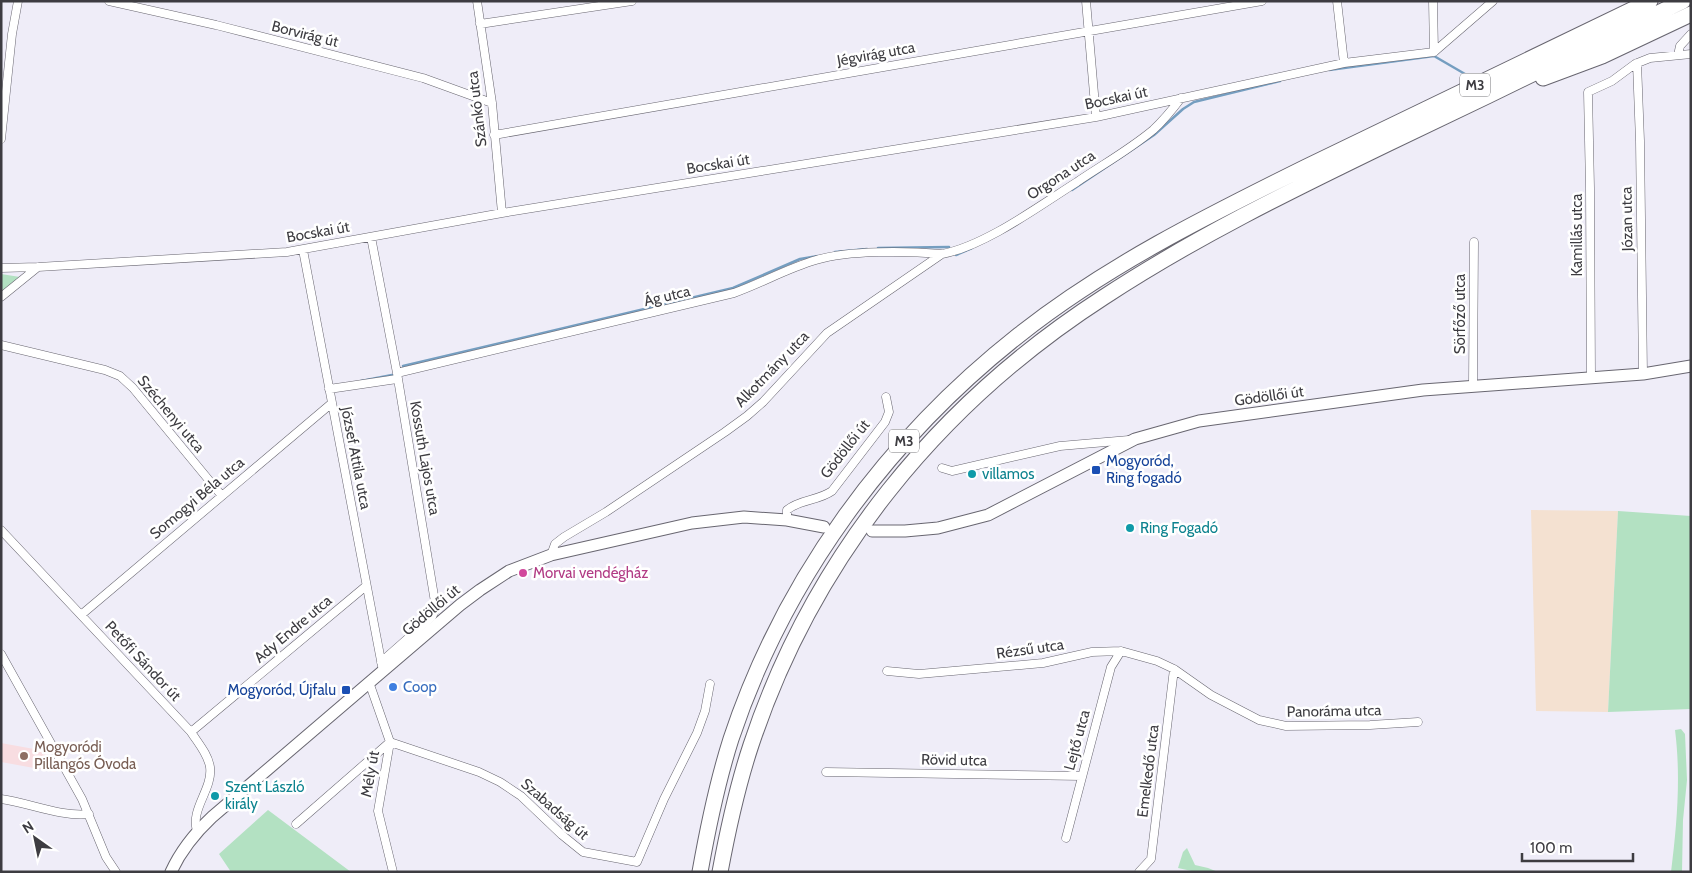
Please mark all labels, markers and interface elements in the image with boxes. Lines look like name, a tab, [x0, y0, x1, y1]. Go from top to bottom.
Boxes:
street label: Borvirág út	[270, 17, 340, 51]
street label: Jégvirág utca	[835, 38, 917, 70]
street label: Szánkó utca	[463, 69, 491, 148]
road number: M3	[1460, 74, 1490, 96]
street label: Bocskai út	[1083, 83, 1149, 113]
street label: Orgona utca	[1024, 146, 1099, 204]
street label: Bocskai út	[685, 150, 751, 178]
street label: Józan utca	[1617, 186, 1637, 252]
street label: Kamillás utca	[1568, 193, 1586, 276]
street label: Bocskai út	[285, 218, 351, 246]
street label: Sörfőző utca	[1451, 273, 1469, 354]
street label: Ág utca	[642, 281, 693, 310]
street label: Alkotmány utca	[731, 327, 813, 411]
street label: Széchenyi utca	[134, 372, 209, 457]
street label: Gödöllői út	[1233, 382, 1305, 410]
street label: Kossuth Lajos utca	[406, 399, 444, 517]
street label: József Attila utca	[337, 404, 375, 512]
street label: Gödöllői út	[816, 416, 874, 482]
road number: M3	[889, 430, 919, 452]
place label: Mogyoród, Ring fogadó	[1106, 452, 1182, 487]
street label: Somogyi Béla utca	[146, 453, 248, 543]
marker: Mogyoród, Ring fogadó	[1090, 464, 1102, 476]
place label: villamos	[982, 465, 1034, 483]
marker: villamos	[966, 468, 978, 480]
place label: Ring Fogadó	[1140, 519, 1218, 537]
marker: Ring Fogadó	[1124, 522, 1136, 534]
place label: Morvai vendégház	[533, 564, 648, 582]
marker: Morvai vendégház	[517, 567, 529, 579]
street label: Gödöllői út	[399, 581, 463, 639]
street label: Ady Endre utca	[251, 591, 336, 667]
street label: Petőfi Sándor út	[101, 617, 185, 705]
street label: Rézsű utca	[995, 635, 1066, 663]
place label: Coop	[403, 678, 437, 696]
place label: Mogyoród, Újfalu	[228, 680, 336, 699]
marker: Coop	[387, 681, 399, 693]
marker: Mogyoród, Újfalu	[340, 684, 352, 696]
street label: Panoráma utca	[1287, 701, 1382, 721]
street label: Lejtő utca	[1060, 707, 1094, 772]
street label: Emelkedő utca	[1133, 723, 1163, 818]
place label: Mogyoródi Pillangós Óvoda	[34, 738, 137, 773]
street label: Mély út	[357, 749, 383, 799]
marker: Mogyoródi Pillangós Óvoda	[18, 750, 30, 762]
street label: Rövid utca	[921, 750, 988, 770]
street label: Szabadság út	[517, 775, 593, 843]
place label: Szent László király	[225, 778, 305, 813]
marker: Szent László király	[209, 790, 221, 802]
north arrow	[10, 813, 60, 863]
text: N	[19, 817, 37, 837]
scale bar	[1522, 830, 1633, 862]
text: 100 m	[1530, 839, 1572, 857]

